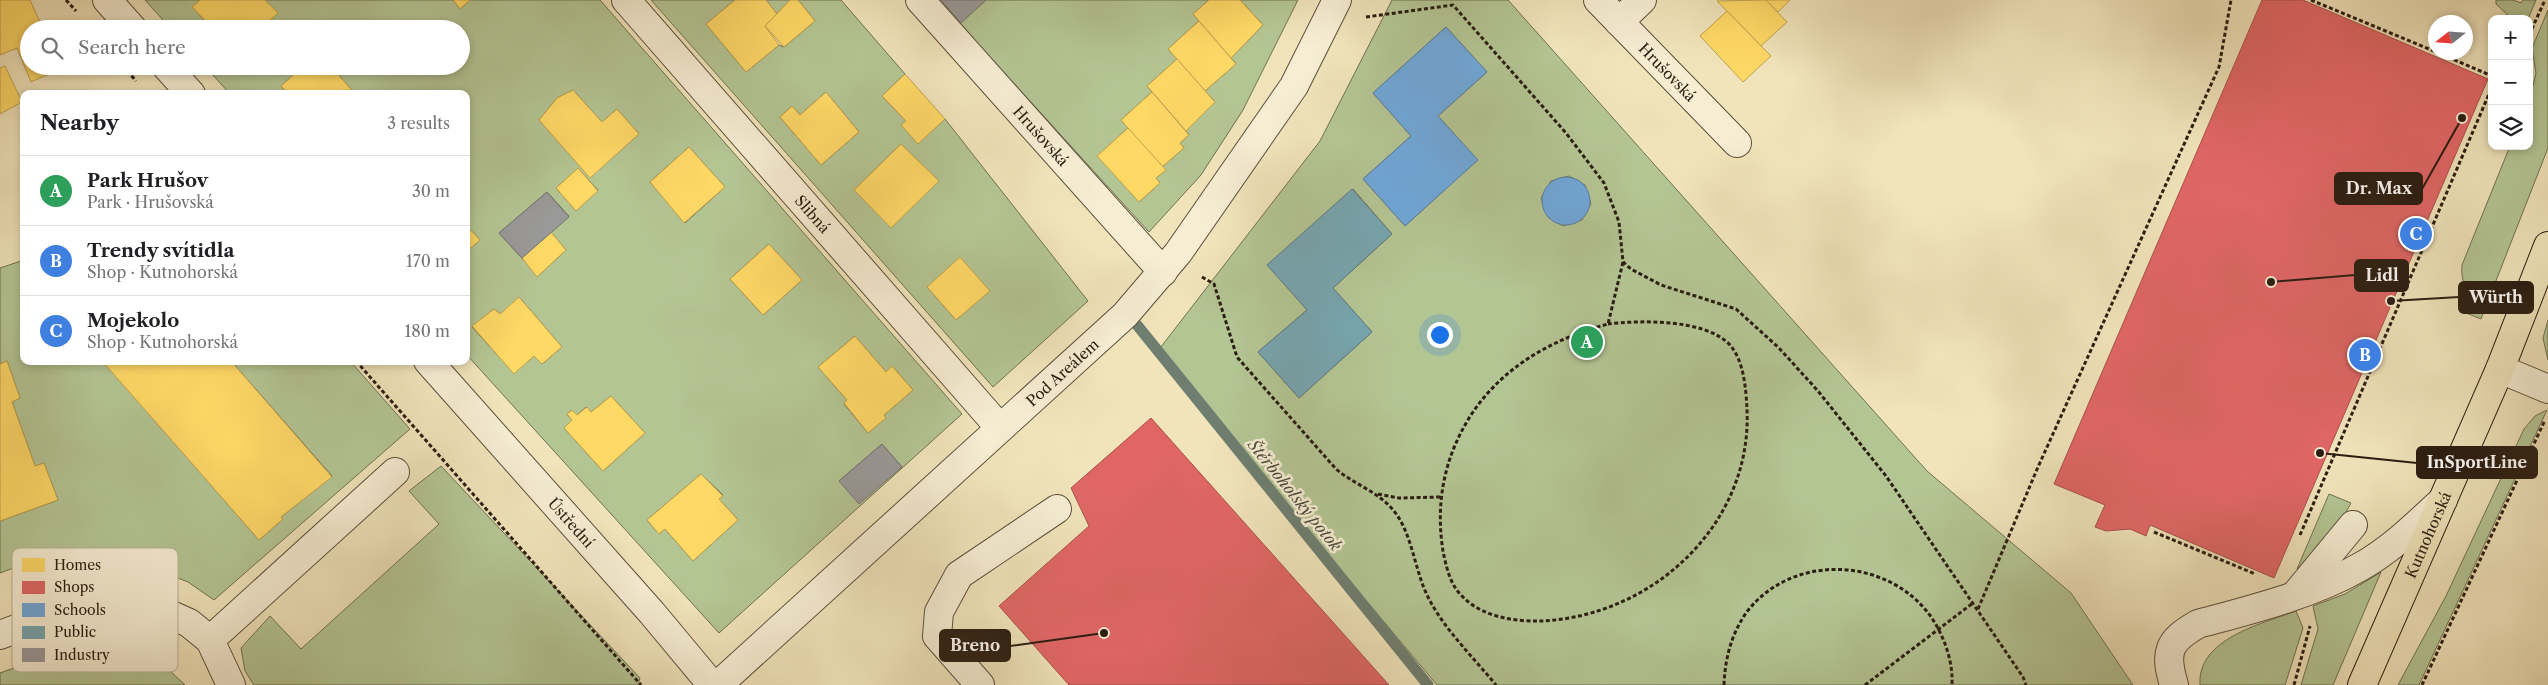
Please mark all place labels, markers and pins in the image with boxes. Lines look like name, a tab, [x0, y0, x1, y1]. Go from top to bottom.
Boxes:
callout: Dr. Max	[2335, 173, 2422, 204]
pin: C	[2400, 215, 2432, 253]
callout: Lidl	[2355, 260, 2408, 291]
callout: Würth	[2459, 282, 2533, 313]
pin: A	[1571, 323, 1603, 361]
pin: B	[2349, 336, 2381, 374]
callout: InSportLine	[2417, 447, 2537, 478]
callout: Breno	[940, 630, 1010, 661]

